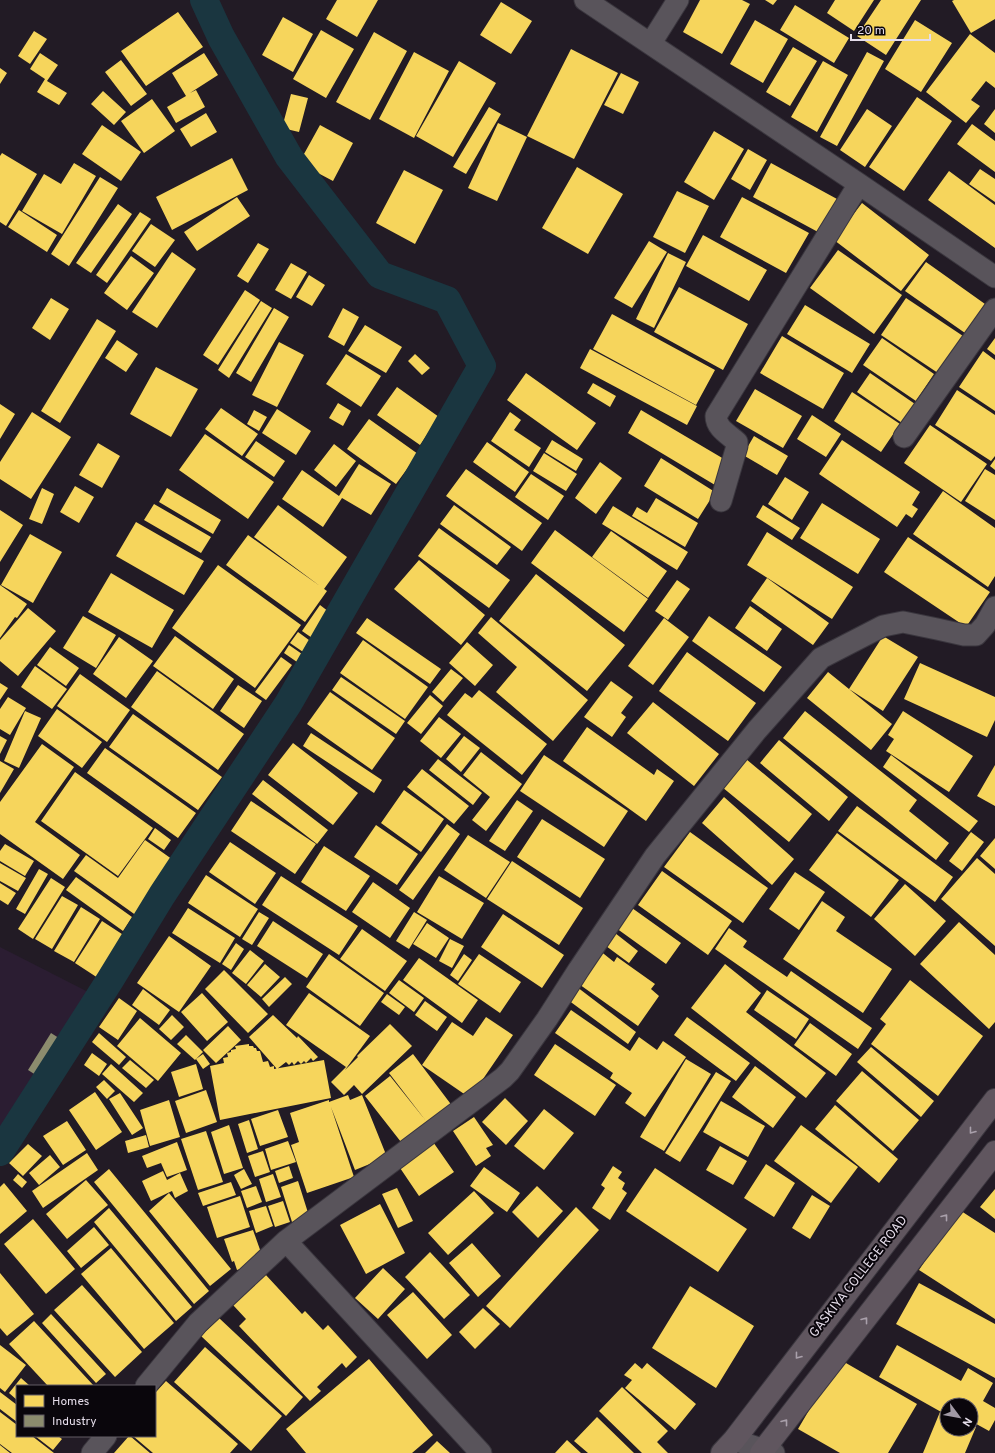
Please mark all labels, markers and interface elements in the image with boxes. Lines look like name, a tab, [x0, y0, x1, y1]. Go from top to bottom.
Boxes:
scale bar	[851, 16, 930, 42]
text: 20 m	[857, 23, 885, 39]
one-way arrow	[969, 1127, 976, 1134]
street label: GASKIYA COLLEGE ROAD	[807, 1213, 911, 1341]
one-way arrow	[940, 1215, 947, 1222]
one-way arrow	[860, 1317, 867, 1324]
one-way arrow	[796, 1352, 803, 1359]
legend	[16, 1385, 156, 1437]
text: Homes	[52, 1394, 89, 1410]
north arrow	[939, 1397, 979, 1437]
text: Industry	[52, 1414, 97, 1430]
text: N	[959, 1415, 975, 1429]
one-way arrow	[780, 1420, 787, 1427]

